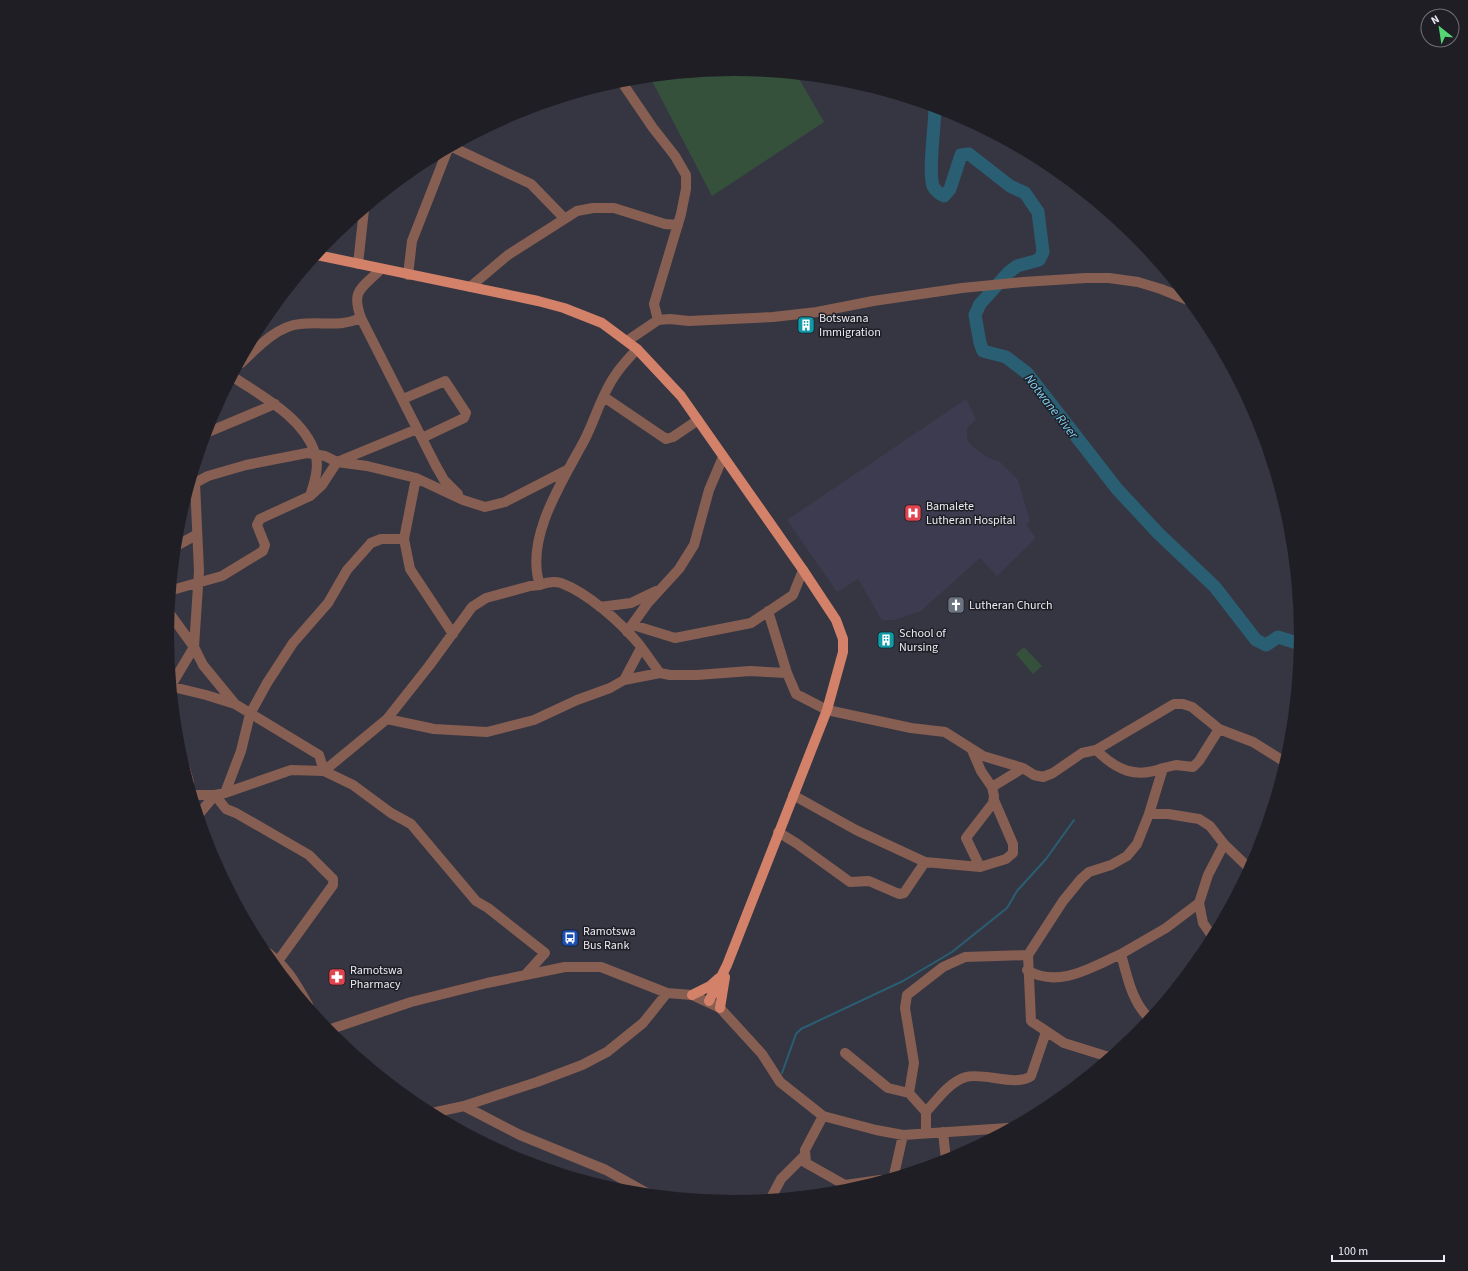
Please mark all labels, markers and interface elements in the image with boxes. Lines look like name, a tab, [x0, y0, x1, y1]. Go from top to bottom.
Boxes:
north arrow	[1420, 8, 1460, 48]
text: N	[1428, 11, 1442, 28]
place label: Botswana Immigration	[819, 310, 881, 341]
building icon: Botswana Immigration	[796, 315, 816, 335]
water label: Notwane River	[1020, 371, 1082, 443]
place label: Bamalete Lutheran Hospital	[926, 498, 1016, 529]
hospital icon: Bamalete Lutheran Hospital	[903, 503, 923, 523]
church icon: Lutheran Church	[946, 595, 966, 615]
place label: Lutheran Church	[969, 597, 1053, 614]
place label: School of Nursing	[899, 625, 946, 656]
building icon: School of Nursing	[876, 630, 896, 650]
place label: Ramotswa Bus Rank	[583, 923, 636, 954]
bus stop icon: Ramotswa Bus Rank	[560, 928, 580, 948]
place label: Ramotswa Pharmacy	[350, 962, 403, 993]
pharmacy icon: Ramotswa Pharmacy	[327, 967, 347, 987]
scale bar	[1332, 1237, 1444, 1263]
text: 100 m	[1338, 1243, 1368, 1260]

